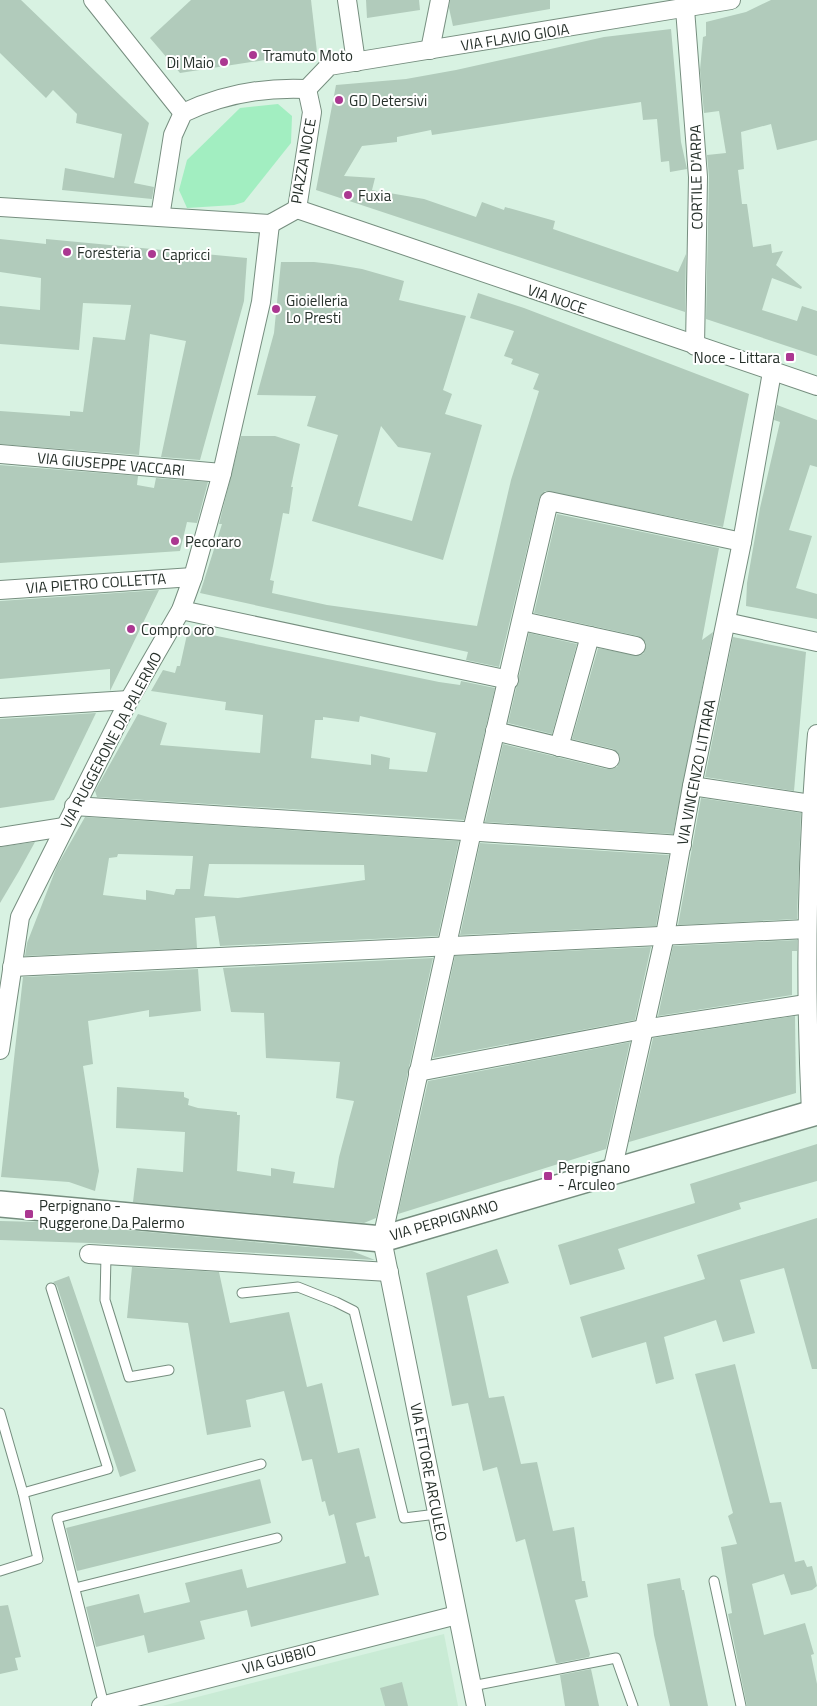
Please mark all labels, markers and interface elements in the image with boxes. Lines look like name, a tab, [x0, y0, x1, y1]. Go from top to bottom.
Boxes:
street label: VIA FLAVIO GIOIA	[459, 17, 571, 57]
place label: Tramuto Moto	[263, 44, 353, 67]
marker: Tramuto Moto	[247, 49, 259, 61]
place label: Di Maio	[166, 51, 214, 74]
marker: Di Maio	[218, 56, 230, 68]
place label: GD Detersivi	[349, 89, 427, 112]
marker: GD Detersivi	[333, 94, 345, 106]
street label: PIAZZA NOCE	[284, 116, 322, 206]
street label: CORTILE D'ARPA	[684, 124, 708, 230]
place label: Fuxia	[358, 184, 392, 207]
marker: Fuxia	[342, 189, 354, 201]
place label: Foresteria	[77, 241, 141, 264]
place label: Capricci	[162, 243, 210, 266]
marker: Foresteria	[61, 246, 73, 258]
marker: Capricci	[146, 248, 158, 260]
street label: VIA NOCE	[524, 278, 590, 320]
place label: Gioielleria Lo Presti	[286, 289, 348, 329]
marker: Gioielleria Lo Presti	[270, 303, 282, 315]
place label: Noce - Littara	[694, 346, 780, 369]
marker: Noce - Littara	[784, 351, 796, 363]
street label: VIA GIUSEPPE VACCARI	[36, 446, 186, 482]
place label: Pecoraro	[185, 530, 242, 553]
marker: Pecoraro	[169, 535, 181, 547]
street label: VIA PIETRO COLLETTA	[25, 567, 167, 599]
place label: Compro oro	[141, 618, 215, 641]
marker: Compro oro	[125, 623, 137, 635]
street label: VIA RUGGERONE DA PALERMO	[54, 647, 168, 833]
street label: VIA VINCENZO LITTARA	[671, 697, 721, 847]
place label: Perpignano - Arculeo	[558, 1156, 630, 1196]
marker: Perpignano - Arculeo	[542, 1170, 554, 1182]
street label: VIA PERPIGNANO	[387, 1193, 501, 1246]
place label: Perpignano - Ruggerone Da Palermo	[39, 1194, 185, 1234]
marker: Perpignano - Ruggerone Da Palermo	[23, 1208, 35, 1220]
street label: VIA ETTORE ARCULEO	[404, 1401, 454, 1543]
street label: VIA GUBBIO	[239, 1638, 319, 1680]

